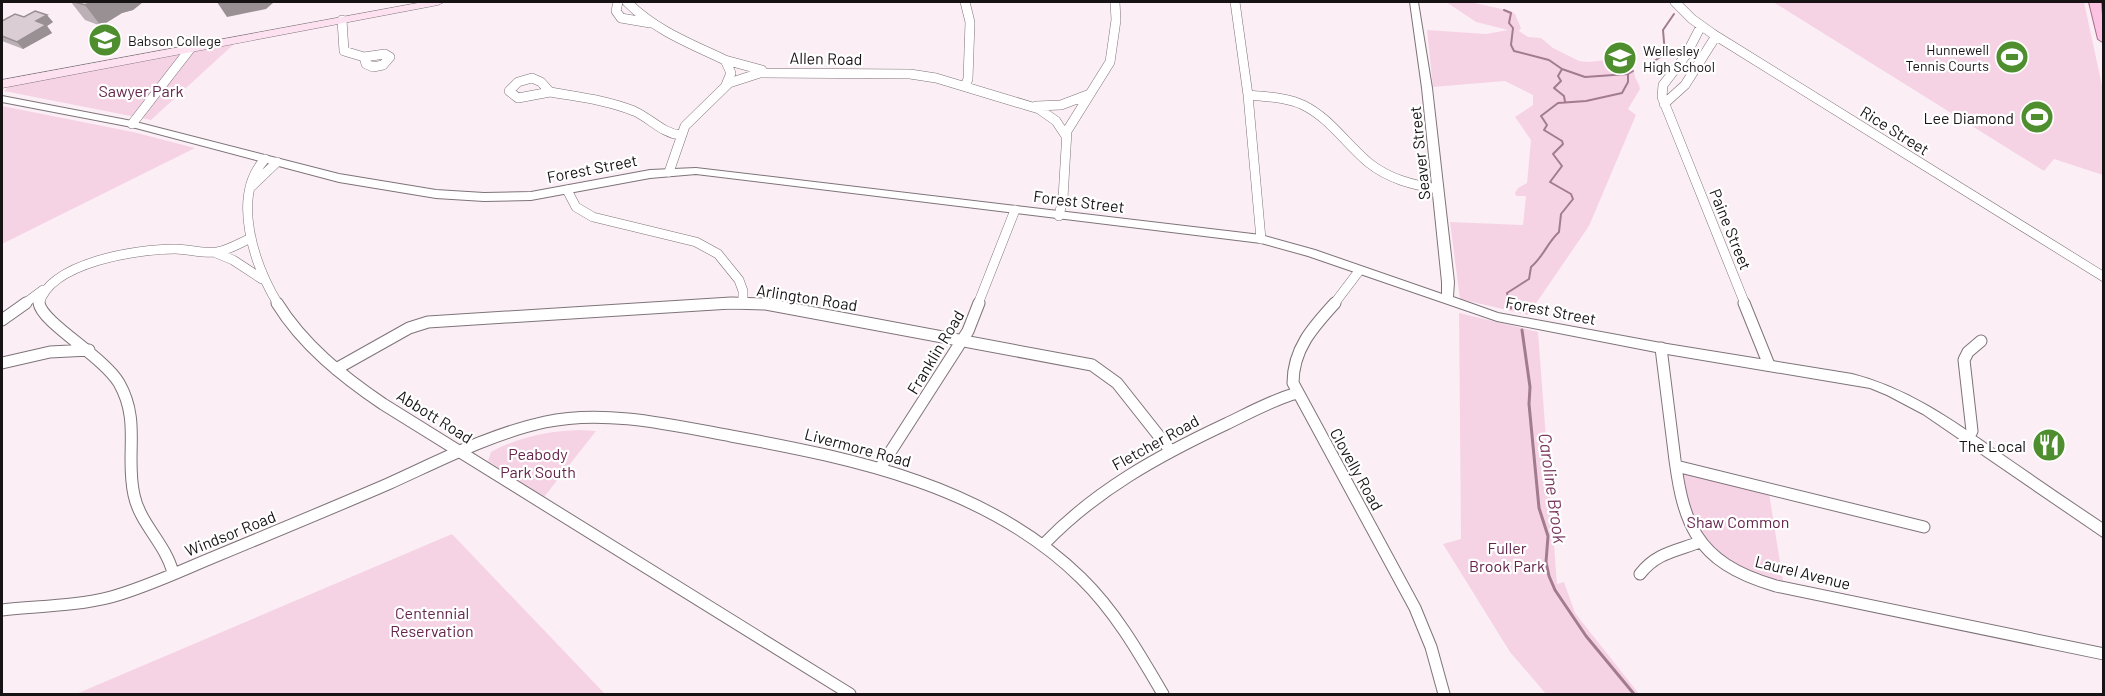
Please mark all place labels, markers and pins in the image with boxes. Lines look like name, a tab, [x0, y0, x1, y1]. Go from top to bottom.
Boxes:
school or university icon: Babson College	[87, 22, 123, 58]
place label: Babson College	[128, 32, 221, 49]
sports icon: Hunnewell Tennis Courts	[1994, 39, 2030, 75]
school or university icon: Wellesley High School	[1602, 40, 1638, 76]
place label: Hunnewell Tennis Courts	[1906, 41, 1989, 74]
place label: Wellesley High School	[1643, 42, 1715, 75]
sports icon: Lee Diamond	[2019, 99, 2055, 135]
place label: Lee Diamond	[1923, 108, 2014, 127]
restaurant icon: The Local	[2031, 427, 2067, 463]
place label: The Local	[1959, 436, 2026, 455]

